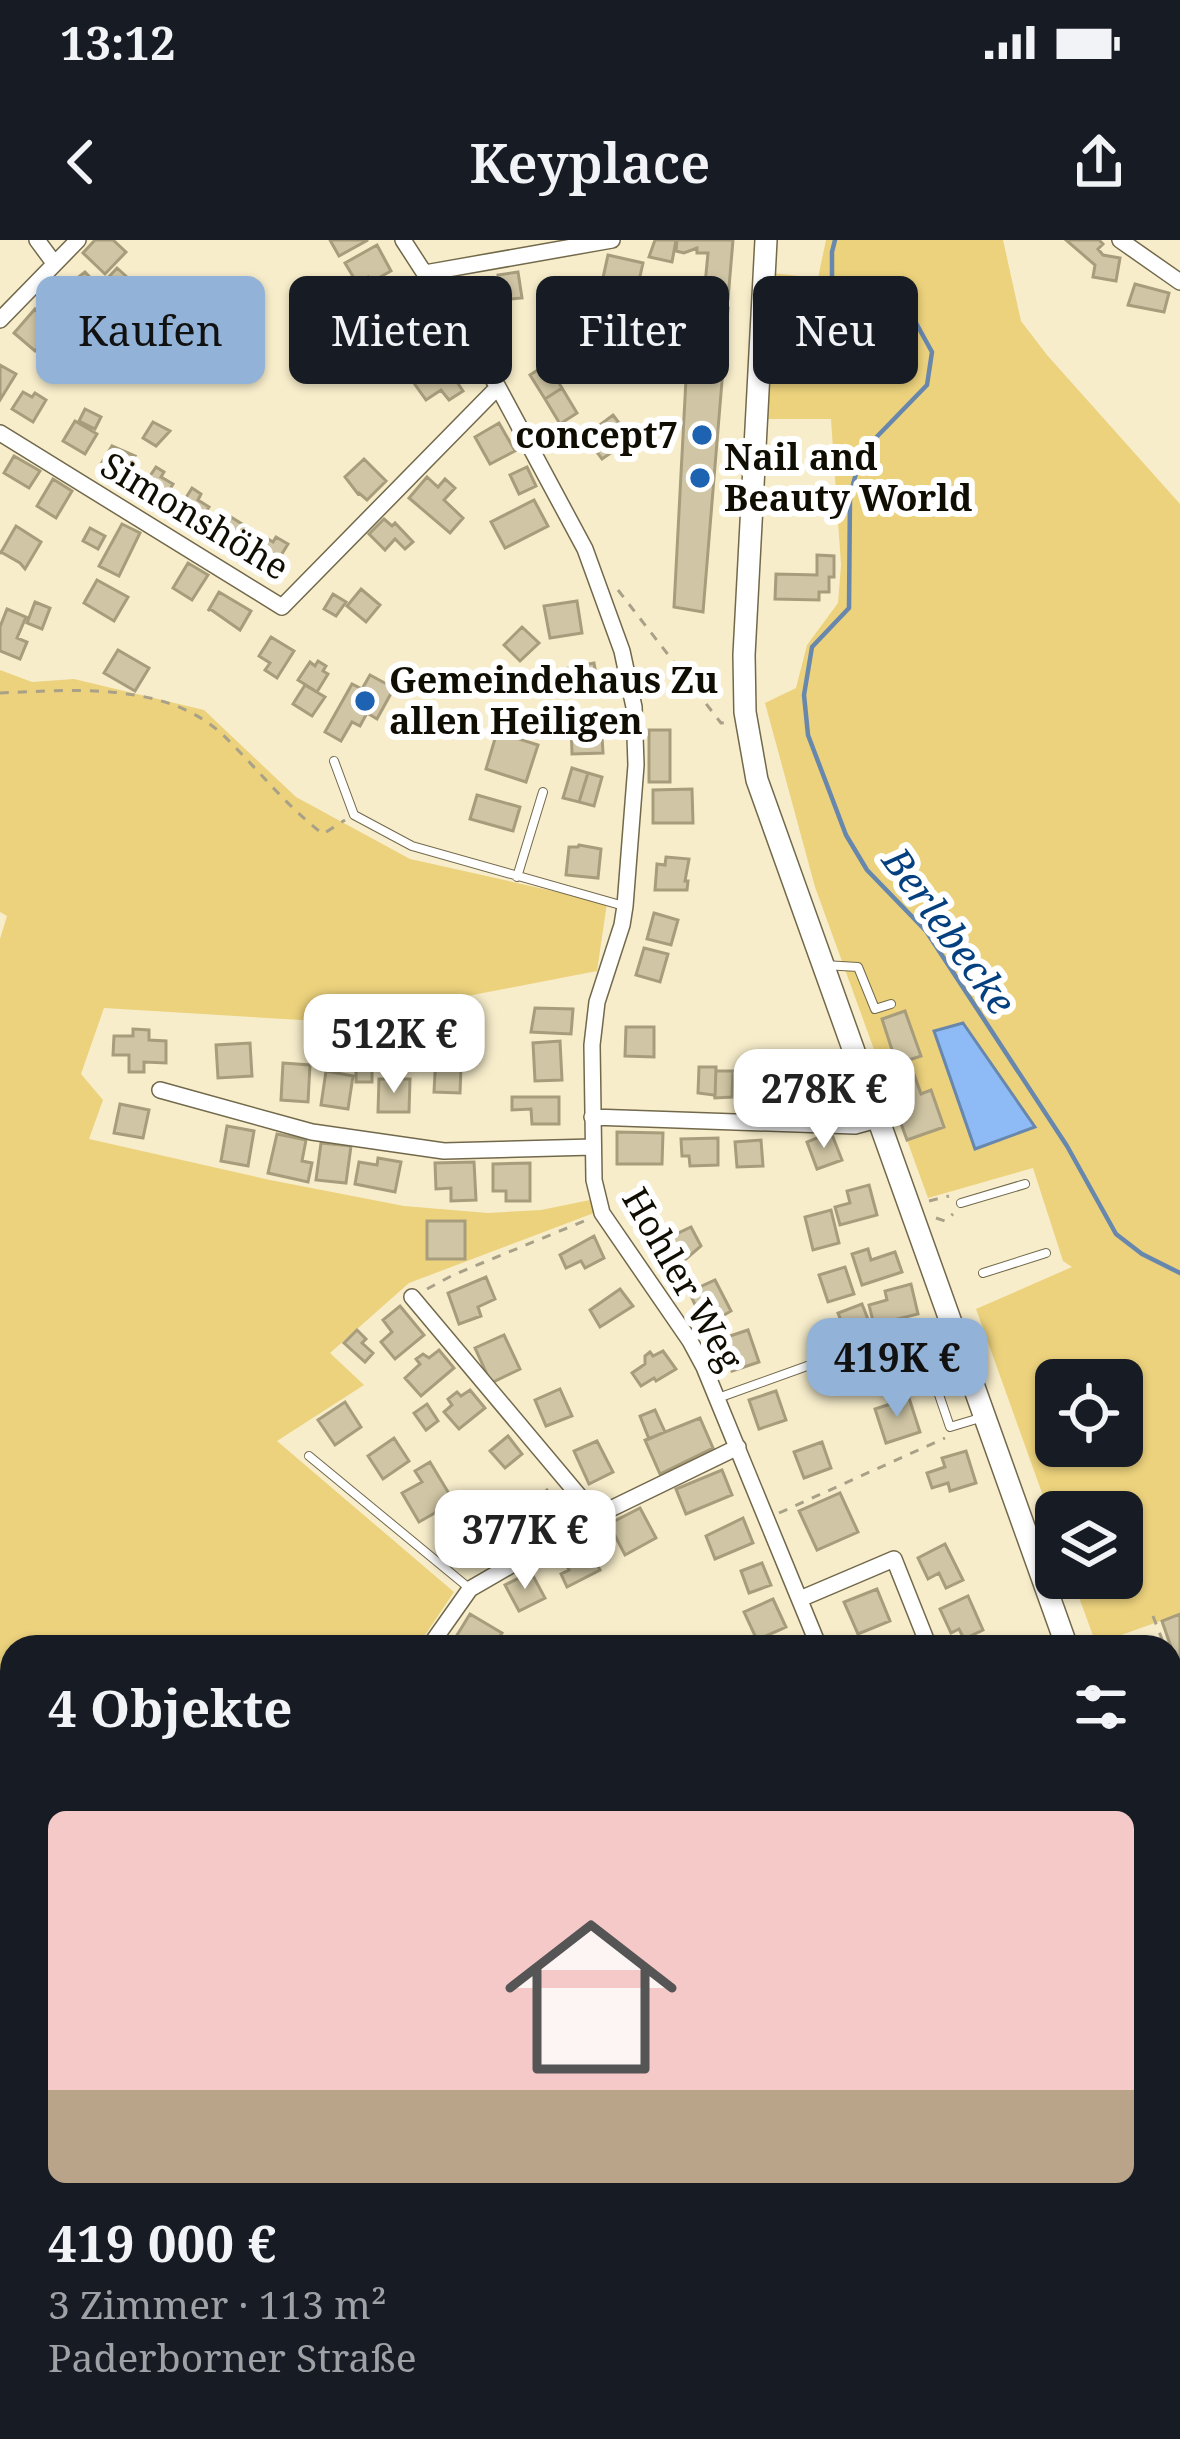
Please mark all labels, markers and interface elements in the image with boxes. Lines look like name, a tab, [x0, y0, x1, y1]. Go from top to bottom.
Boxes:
text: 13:12	[60, 12, 175, 73]
text: Keyplace	[470, 125, 710, 199]
icon: back	[48, 129, 114, 195]
icon: share	[1066, 129, 1132, 195]
chip: Kaufen	[36, 276, 265, 384]
chip: Mieten	[289, 276, 512, 384]
chip: Filter	[536, 276, 729, 384]
chip: Neu	[753, 276, 918, 384]
place label: concept7	[515, 410, 678, 459]
marker: concept7	[689, 422, 715, 448]
place label: Nail and Beauty World	[724, 432, 972, 522]
street label: Simonshöhe	[92, 440, 298, 591]
marker: Nail and Beauty World	[687, 465, 713, 491]
place label: Gemeindehaus Zu allen Heiligen	[389, 655, 718, 745]
marker: Gemeindehaus Zu allen Heiligen	[352, 688, 378, 714]
water label: Berlebecke	[871, 835, 1029, 1025]
pin: 512K €	[296, 994, 492, 1096]
text: 512K €	[331, 1006, 457, 1059]
pin: 278K €	[726, 1049, 922, 1151]
text: 278K €	[761, 1061, 887, 1114]
street label: Hohler Weg	[611, 1179, 755, 1379]
pin: 419K €	[799, 1318, 995, 1420]
text: 419K €	[834, 1330, 960, 1383]
map controls	[1035, 1359, 1143, 1599]
button: locate	[1035, 1359, 1143, 1467]
pin: 377K €	[427, 1490, 623, 1592]
button: layers	[1035, 1491, 1143, 1599]
text: 377K €	[462, 1502, 588, 1555]
text: 4 Objekte	[48, 1672, 292, 1742]
icon: filters	[1068, 1674, 1134, 1740]
icon: home	[483, 1889, 699, 2105]
text: 419 000 €	[48, 2207, 276, 2277]
text: 3 Zimmer · 113 m²	[48, 2277, 386, 2330]
text: Paderborner Straße	[48, 2330, 417, 2383]

